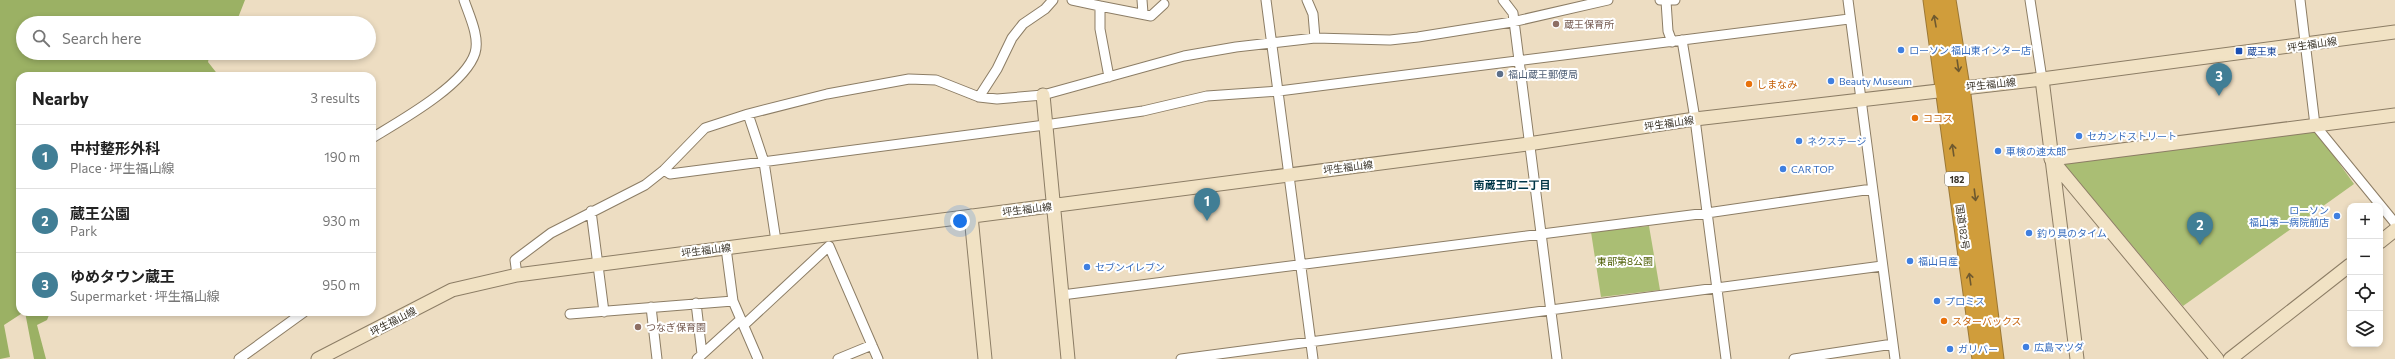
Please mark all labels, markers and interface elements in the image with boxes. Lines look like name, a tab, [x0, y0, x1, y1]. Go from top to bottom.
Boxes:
one-way arrow	[1931, 15, 1939, 28]
search box	[16, 16, 376, 60]
place label: 蔵王保育所	[1564, 18, 1614, 30]
marker: 蔵王保育所	[1551, 19, 1561, 29]
icon: search	[30, 27, 52, 49]
text: Search here	[62, 29, 141, 47]
street label: 坪生福山線	[2286, 35, 2338, 53]
place label: ローソン 福山東インター店	[1909, 44, 2031, 56]
marker: ローソン 福山東インター店	[1896, 45, 1906, 55]
place label: 蔵王東	[2247, 45, 2277, 57]
marker: 蔵王東	[2234, 46, 2244, 56]
one-way arrow	[1954, 59, 1962, 72]
pin: 3	[2206, 63, 2232, 96]
place label: 福山蔵王郵便局	[1508, 68, 1578, 80]
marker: 福山蔵王郵便局	[1495, 69, 1505, 79]
place label: Beauty Museum	[1839, 75, 1912, 87]
street label: 坪生福山線	[1966, 75, 2016, 93]
marker: Beauty Museum	[1826, 76, 1836, 86]
place label: しまなみ	[1757, 78, 1797, 90]
marker: しまなみ	[1744, 79, 1754, 89]
text: Nearby	[32, 88, 89, 109]
text: 3 results	[311, 90, 360, 106]
place label: ココス	[1923, 112, 1953, 124]
marker: ココス	[1910, 113, 1920, 123]
street label: 坪生福山線	[1643, 114, 1695, 132]
place label: セカンドストリート	[2087, 130, 2177, 142]
marker: セカンドストリート	[2074, 131, 2084, 141]
place label: ネクステージ	[1807, 135, 1867, 147]
marker: ネクステージ	[1794, 136, 1804, 146]
text: 中村整形外科	[70, 139, 160, 157]
one-way arrow	[1949, 144, 1957, 157]
place label: 車検の速太郎	[2006, 145, 2066, 157]
marker: 車検の速太郎	[1993, 146, 2003, 156]
text: 1	[42, 149, 48, 165]
text: 190 m	[324, 149, 360, 165]
street label: 坪生福山線	[1322, 158, 1374, 176]
text: Place · 坪生福山線	[70, 160, 175, 176]
place label: CAR TOP	[1791, 163, 1834, 175]
marker: CAR TOP	[1778, 164, 1788, 174]
road number: 182	[1945, 172, 1969, 186]
district label: 南蔵王町二丁目	[1474, 178, 1551, 191]
pin: 1	[1194, 188, 1220, 221]
one-way arrow	[1971, 188, 1978, 201]
street label: 坪生福山線	[1001, 200, 1053, 218]
street label: 国道182号	[1954, 203, 1972, 251]
map controls	[2347, 203, 2383, 347]
button: +	[2347, 203, 2383, 239]
text: 蔵王公園	[70, 204, 130, 222]
place label: ローソン 福山第一病院前店	[2249, 204, 2329, 228]
your location	[950, 211, 970, 231]
marker: ローソン 福山第一病院前店	[2332, 211, 2342, 221]
pin: 2	[2187, 212, 2213, 245]
text: 2	[41, 213, 49, 229]
text: 930 m	[322, 213, 360, 229]
text: Park	[70, 223, 97, 239]
place label: 釣り具のタイム	[2037, 227, 2107, 239]
marker: 釣り具のタイム	[2024, 228, 2034, 238]
button: −	[2347, 239, 2383, 275]
street label: 坪生福山線	[680, 241, 732, 259]
park label: 東部第8公園	[1597, 255, 1653, 267]
place label: 福山日産	[1918, 255, 1958, 267]
marker: 福山日産	[1905, 256, 1915, 266]
place label: セブンイレブン	[1095, 261, 1165, 273]
marker: セブンイレブン	[1082, 262, 1092, 272]
text: ゆめタウン蔵王	[70, 267, 175, 285]
one-way arrow	[1966, 273, 1974, 286]
button: locate	[2347, 275, 2383, 311]
text: 3	[41, 277, 49, 293]
text: 950 m	[322, 277, 360, 293]
text: Supermarket · 坪生福山線	[70, 288, 220, 304]
place label: プロミス	[1945, 295, 1985, 307]
marker: プロミス	[1932, 296, 1942, 306]
street label: 坪生福山線	[368, 304, 418, 338]
button: layers	[2347, 311, 2383, 347]
place label: スターバックス	[1952, 315, 2022, 327]
marker: スターバックス	[1939, 316, 1949, 326]
place label: つなぎ保育園	[646, 321, 706, 333]
marker: つなぎ保育園	[633, 322, 643, 332]
place label: 広島マツダ	[2034, 341, 2084, 353]
marker: 広島マツダ	[2021, 342, 2031, 352]
place label: ガリバー	[1958, 343, 1998, 355]
marker: ガリバー	[1945, 344, 1955, 354]

